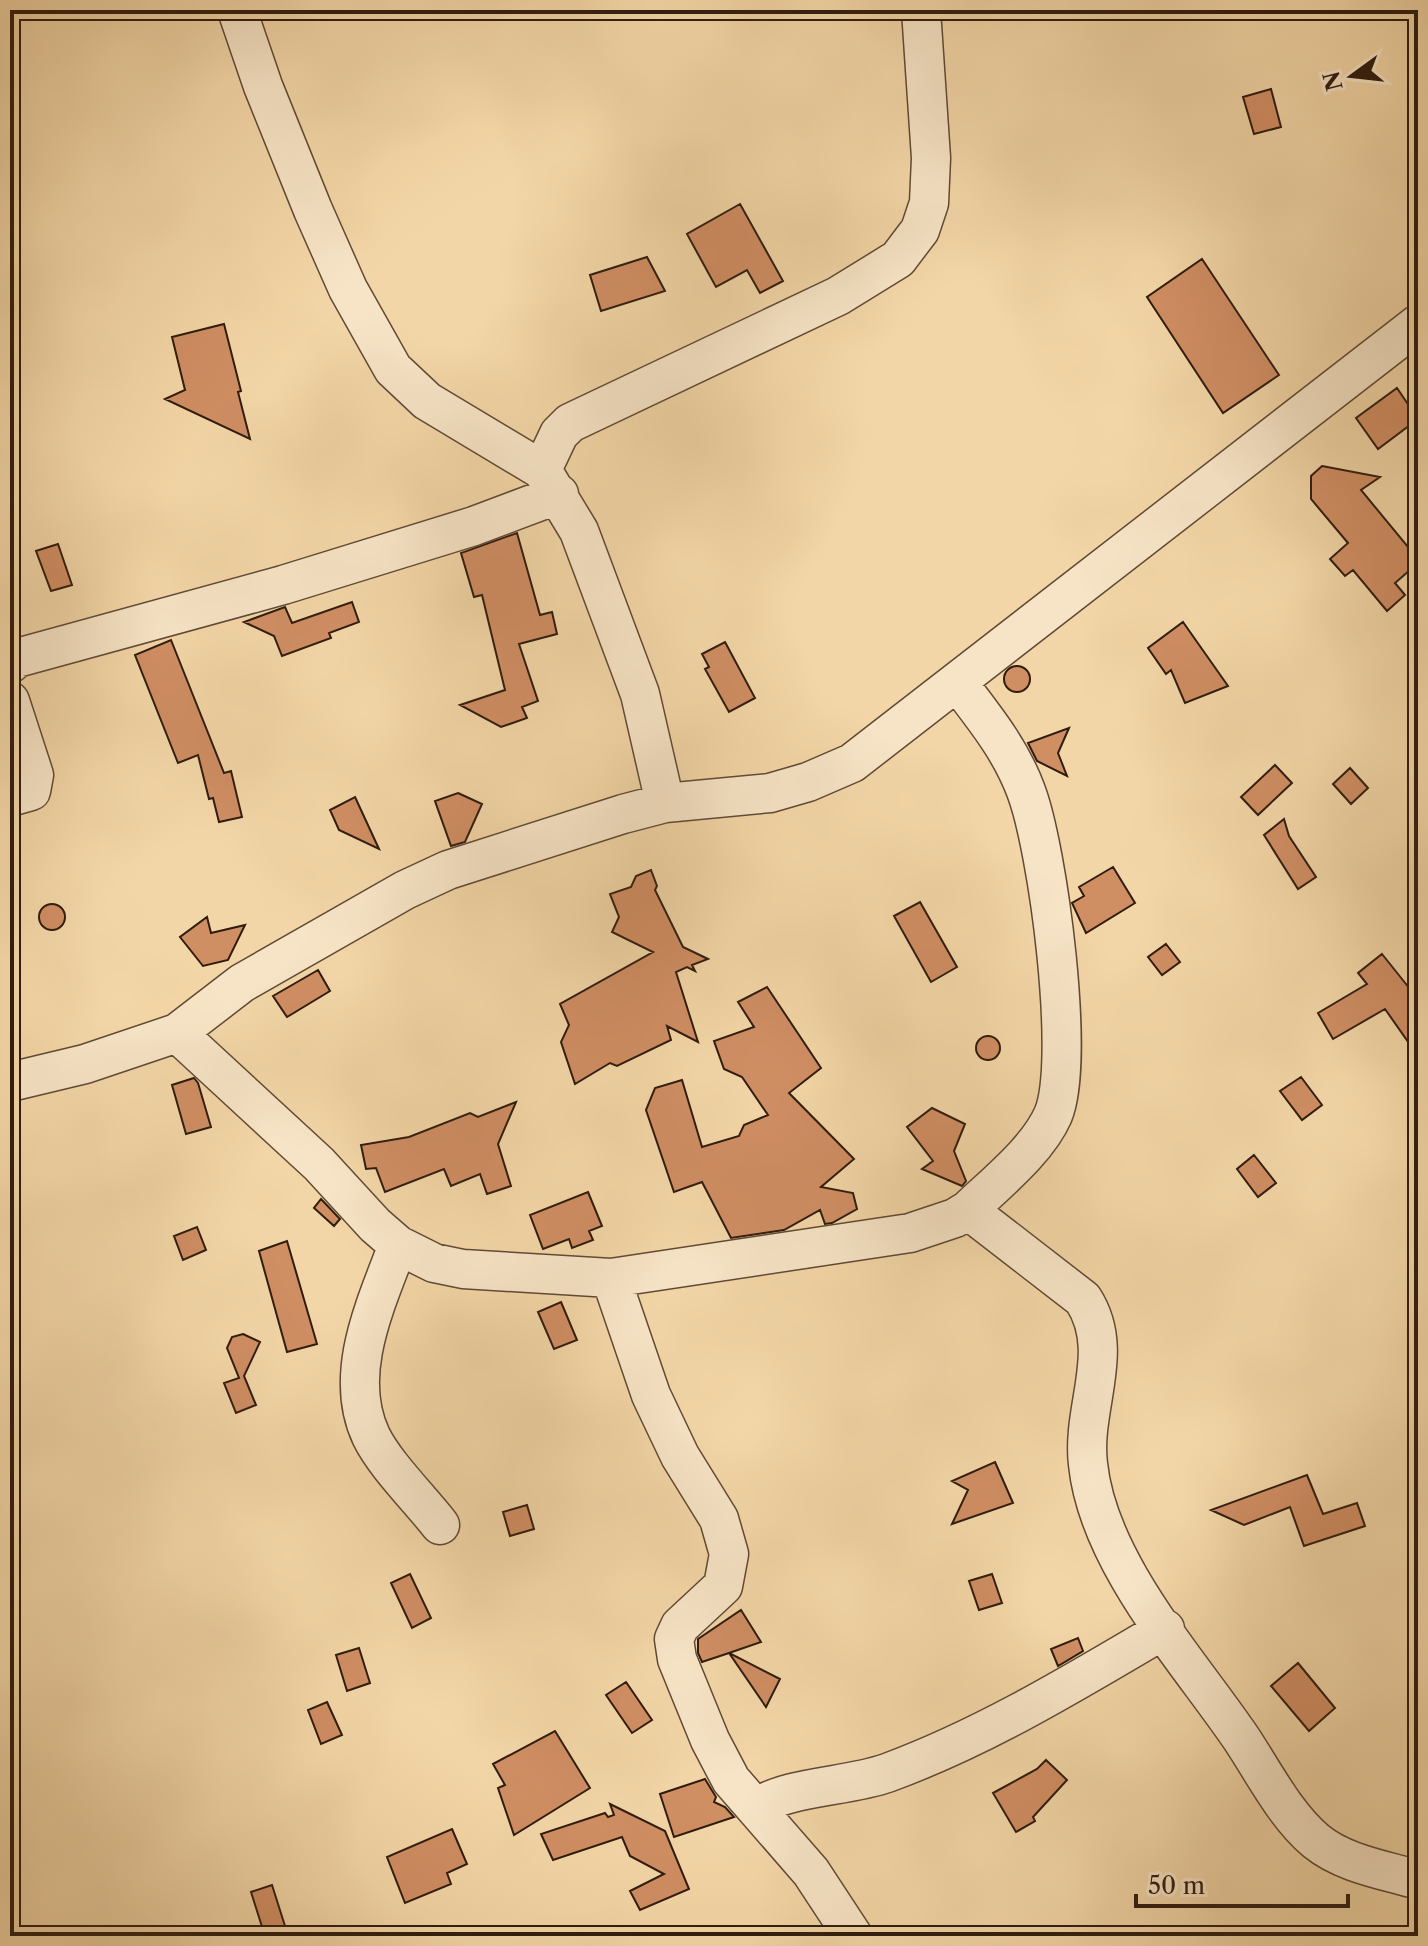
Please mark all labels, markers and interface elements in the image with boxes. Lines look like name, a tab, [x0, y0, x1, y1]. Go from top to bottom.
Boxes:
north arrow	[1312, 36, 1392, 116]
text: N	[1318, 68, 1349, 94]
scale bar	[1136, 1858, 1348, 1908]
text: 50 m	[1148, 1871, 1205, 1900]

